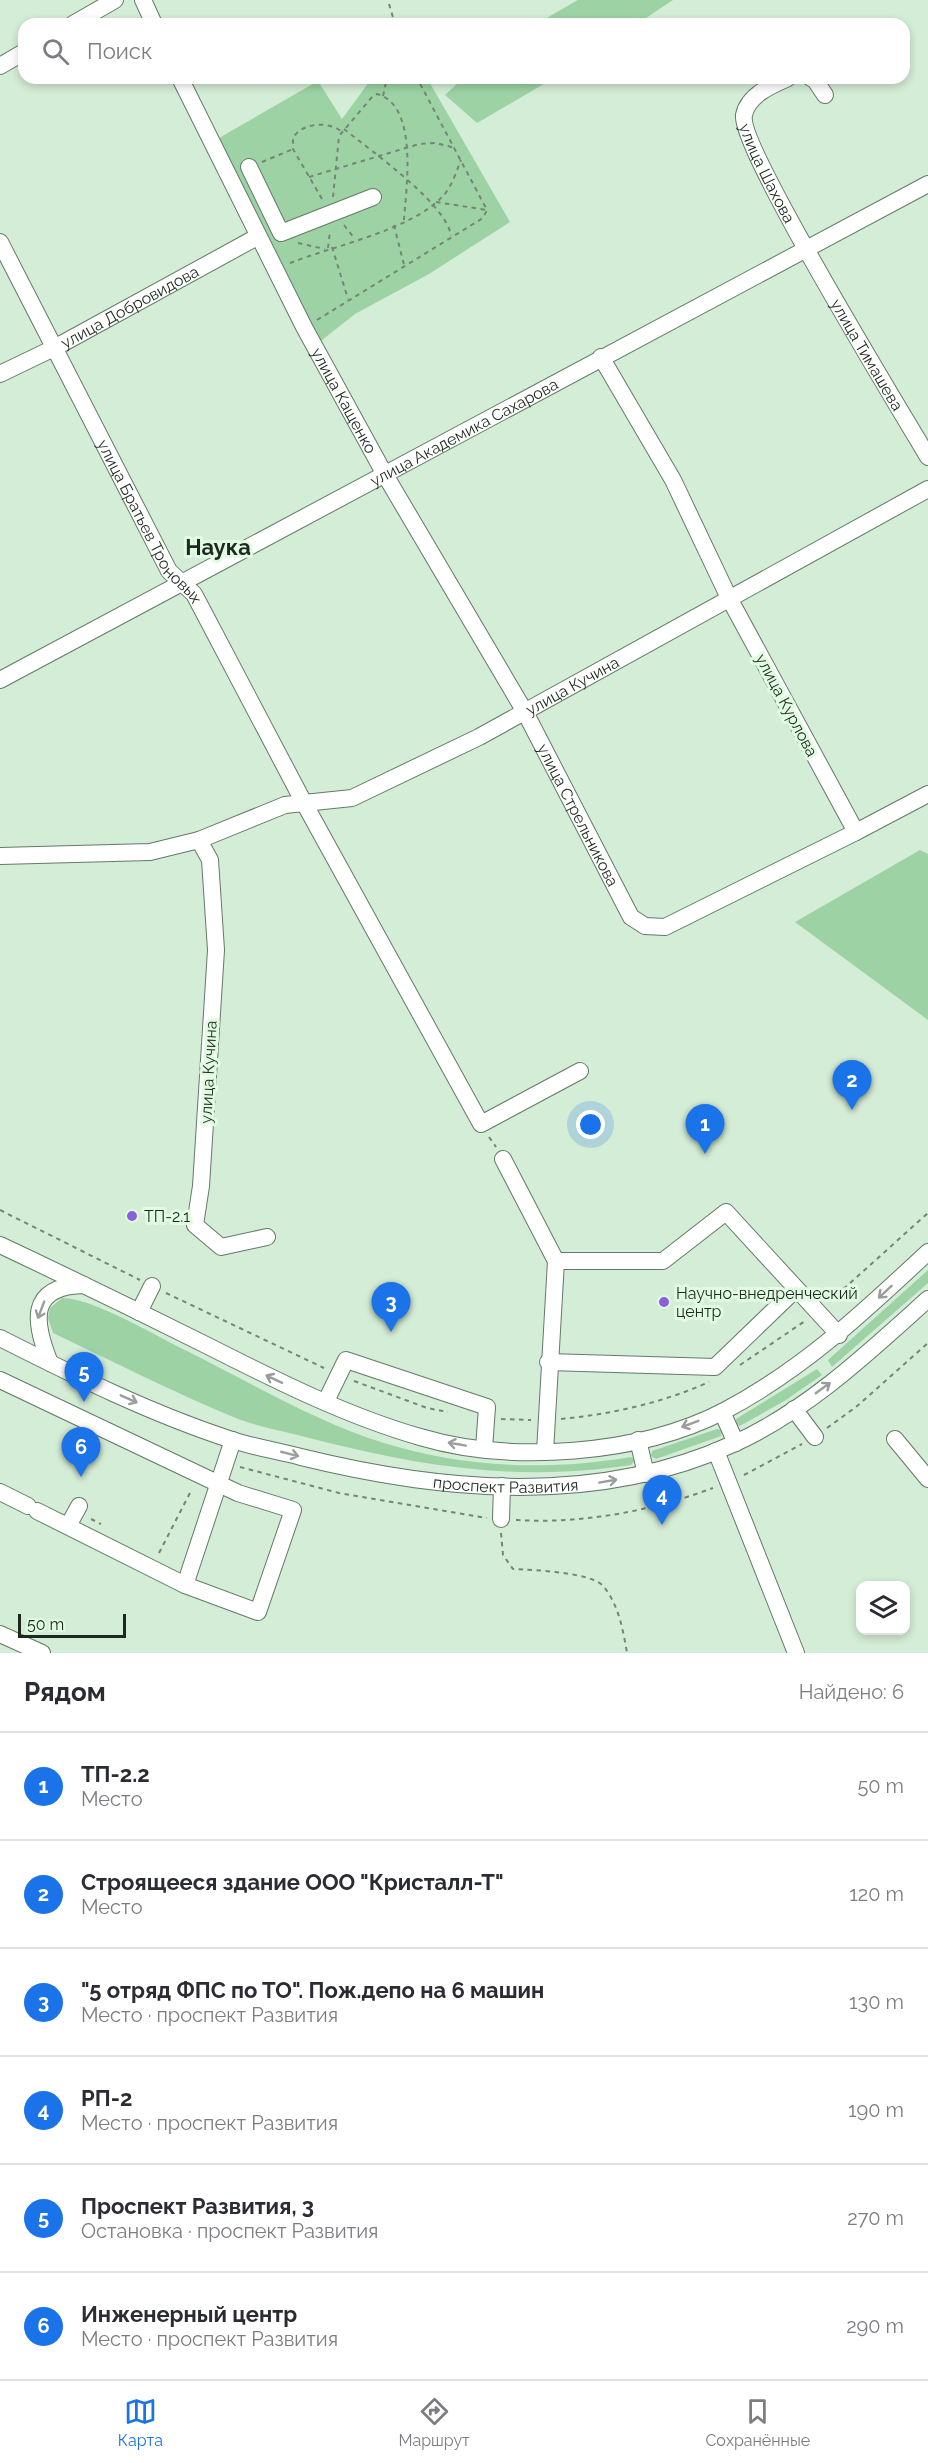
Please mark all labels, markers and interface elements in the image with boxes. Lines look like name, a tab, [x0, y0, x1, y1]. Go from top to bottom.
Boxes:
search box	[18, 18, 910, 84]
icon: search	[39, 35, 72, 68]
text: Поиск	[87, 38, 152, 64]
street label: улица Шахова	[735, 121, 799, 226]
street label: улица Добровидова	[58, 262, 202, 353]
street label: улица Тимашева	[827, 296, 907, 414]
street label: улица Кащенко	[307, 345, 380, 457]
street label: улица Академика Сахарова	[367, 375, 561, 490]
street label: улица Братьев Троновых	[93, 436, 206, 607]
district label: Наука	[185, 534, 251, 560]
street label: улица Курлова	[752, 651, 822, 760]
street label: улица Кучина	[522, 653, 622, 719]
street label: улица Стрельникова	[533, 741, 622, 890]
street label: улица Кучина	[196, 1020, 221, 1124]
pin: 2	[832, 1060, 872, 1110]
pin: 1	[686, 1104, 724, 1154]
your location	[576, 1110, 605, 1139]
place label: ТП-2.1	[144, 1207, 190, 1226]
marker: ТП-2.1	[125, 1209, 139, 1223]
pin: 3	[372, 1282, 410, 1332]
place label: Научно-внедренческий центр	[676, 1284, 858, 1321]
one-way arrow	[878, 1285, 893, 1299]
marker: Научно-внедренческий центр	[657, 1295, 671, 1309]
one-way arrow	[35, 1301, 46, 1319]
pin: 5	[64, 1352, 104, 1402]
one-way arrow	[266, 1372, 284, 1384]
one-way arrow	[814, 1382, 830, 1395]
one-way arrow	[119, 1393, 137, 1405]
one-way arrow	[681, 1419, 700, 1430]
pin: 6	[62, 1428, 100, 1477]
one-way arrow	[448, 1438, 468, 1449]
one-way arrow	[280, 1449, 299, 1461]
street label: проспект Развития	[432, 1473, 579, 1497]
one-way arrow	[597, 1475, 617, 1486]
pin: 4	[642, 1476, 682, 1525]
map controls	[856, 1581, 910, 1635]
button: layers	[856, 1581, 910, 1635]
scale bar	[18, 1611, 126, 1638]
text: 50 m	[27, 1615, 64, 1634]
text: Рядом	[24, 1677, 106, 1707]
text: Найдено: 6	[799, 1680, 904, 1704]
text: ТП-2.2	[81, 1761, 150, 1787]
text: 1	[39, 1774, 48, 1798]
text: 50 m	[857, 1774, 904, 1798]
text: Место	[81, 1787, 143, 1811]
text: Строящееся здание ООО "Кристалл-Т"	[81, 1869, 504, 1895]
text: 2	[38, 1882, 49, 1906]
text: 120 m	[849, 1882, 904, 1906]
text: Место	[81, 1895, 143, 1919]
text: "5 отряд ФПС по ТО". Пож.депо на 6 машин	[81, 1977, 544, 2003]
text: 3	[38, 1990, 49, 2014]
text: 130 m	[849, 1990, 904, 2014]
text: Место · проспект Развития	[81, 2003, 338, 2027]
text: РП-2	[81, 2085, 132, 2111]
text: 4	[38, 2098, 49, 2122]
text: 190 m	[848, 2098, 904, 2122]
text: Место · проспект Развития	[81, 2111, 338, 2135]
text: Проспект Развития, 3	[81, 2193, 314, 2219]
text: 5	[38, 2206, 49, 2230]
text: 270 m	[847, 2206, 904, 2230]
text: Остановка · проспект Развития	[81, 2219, 378, 2243]
text: Инженерный центр	[81, 2301, 297, 2327]
text: 6	[37, 2314, 50, 2338]
text: 290 m	[846, 2314, 904, 2338]
text: Место · проспект Развития	[81, 2327, 338, 2351]
tab: Карта	[118, 2395, 163, 2450]
tab: Маршрут	[399, 2395, 470, 2450]
tab: Сохранённые	[705, 2395, 810, 2450]

